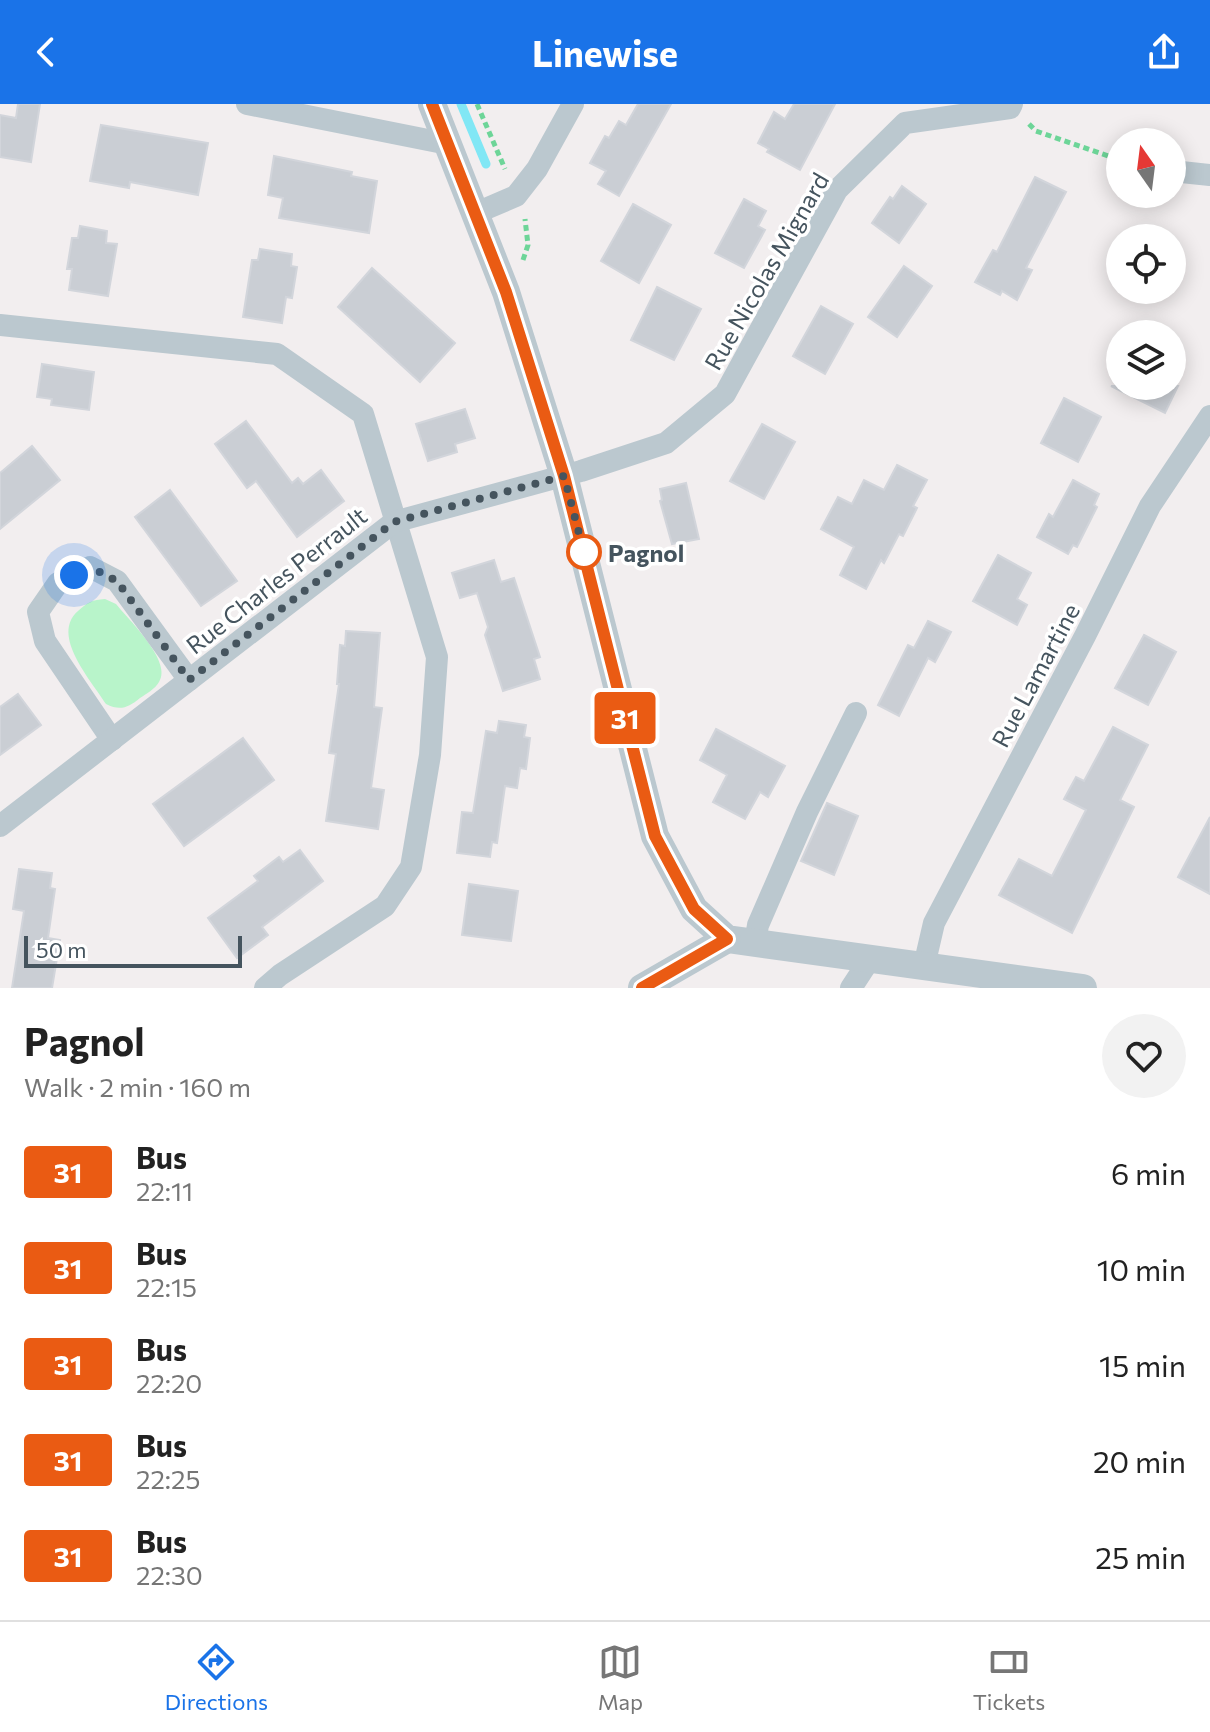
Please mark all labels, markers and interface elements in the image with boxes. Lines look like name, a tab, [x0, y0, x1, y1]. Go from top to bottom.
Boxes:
icon: back	[24, 30, 68, 74]
text: Linewise	[532, 30, 678, 74]
icon: share	[1142, 30, 1186, 74]
north arrow	[1106, 128, 1186, 208]
map controls	[1106, 128, 1186, 400]
street label: Rue Nicolas Mignard	[698, 167, 834, 375]
button: locate	[1106, 224, 1186, 304]
button: layers	[1106, 320, 1186, 400]
street label: Rue Charles Perrault	[180, 500, 372, 660]
marker: Pagnol	[567, 535, 601, 569]
place label: Pagnol	[608, 538, 684, 567]
your location	[54, 555, 94, 595]
street label: Rue Lamartine	[985, 598, 1085, 752]
line badge: 31	[589, 692, 661, 744]
text: 31	[611, 701, 639, 735]
scale bar	[24, 932, 242, 968]
text: 50 m	[36, 936, 86, 963]
button: heart	[1102, 1014, 1186, 1098]
text: Pagnol	[24, 1017, 145, 1064]
text: Walk · 2 min · 160 m	[24, 1071, 251, 1102]
text: Bus	[136, 1138, 187, 1175]
text: 6 min	[1111, 1154, 1186, 1191]
text: 31	[54, 1155, 82, 1189]
text: 22:11	[136, 1175, 193, 1206]
text: Bus	[136, 1234, 187, 1271]
text: 10 min	[1097, 1250, 1186, 1287]
text: 31	[54, 1251, 82, 1285]
text: 22:15	[136, 1271, 197, 1302]
text: Bus	[136, 1330, 187, 1367]
text: 15 min	[1099, 1346, 1186, 1383]
text: 31	[54, 1347, 82, 1381]
text: 22:20	[136, 1367, 202, 1398]
text: Bus	[136, 1426, 187, 1463]
text: 20 min	[1093, 1442, 1186, 1479]
text: 31	[54, 1443, 82, 1477]
text: 22:25	[136, 1463, 200, 1494]
text: Bus	[136, 1522, 187, 1559]
text: 25 min	[1095, 1538, 1186, 1575]
text: 31	[54, 1539, 82, 1573]
text: 22:30	[136, 1559, 203, 1590]
tab: Directions	[165, 1640, 268, 1715]
tab: Map	[598, 1640, 643, 1715]
tab: Tickets	[973, 1640, 1045, 1715]

